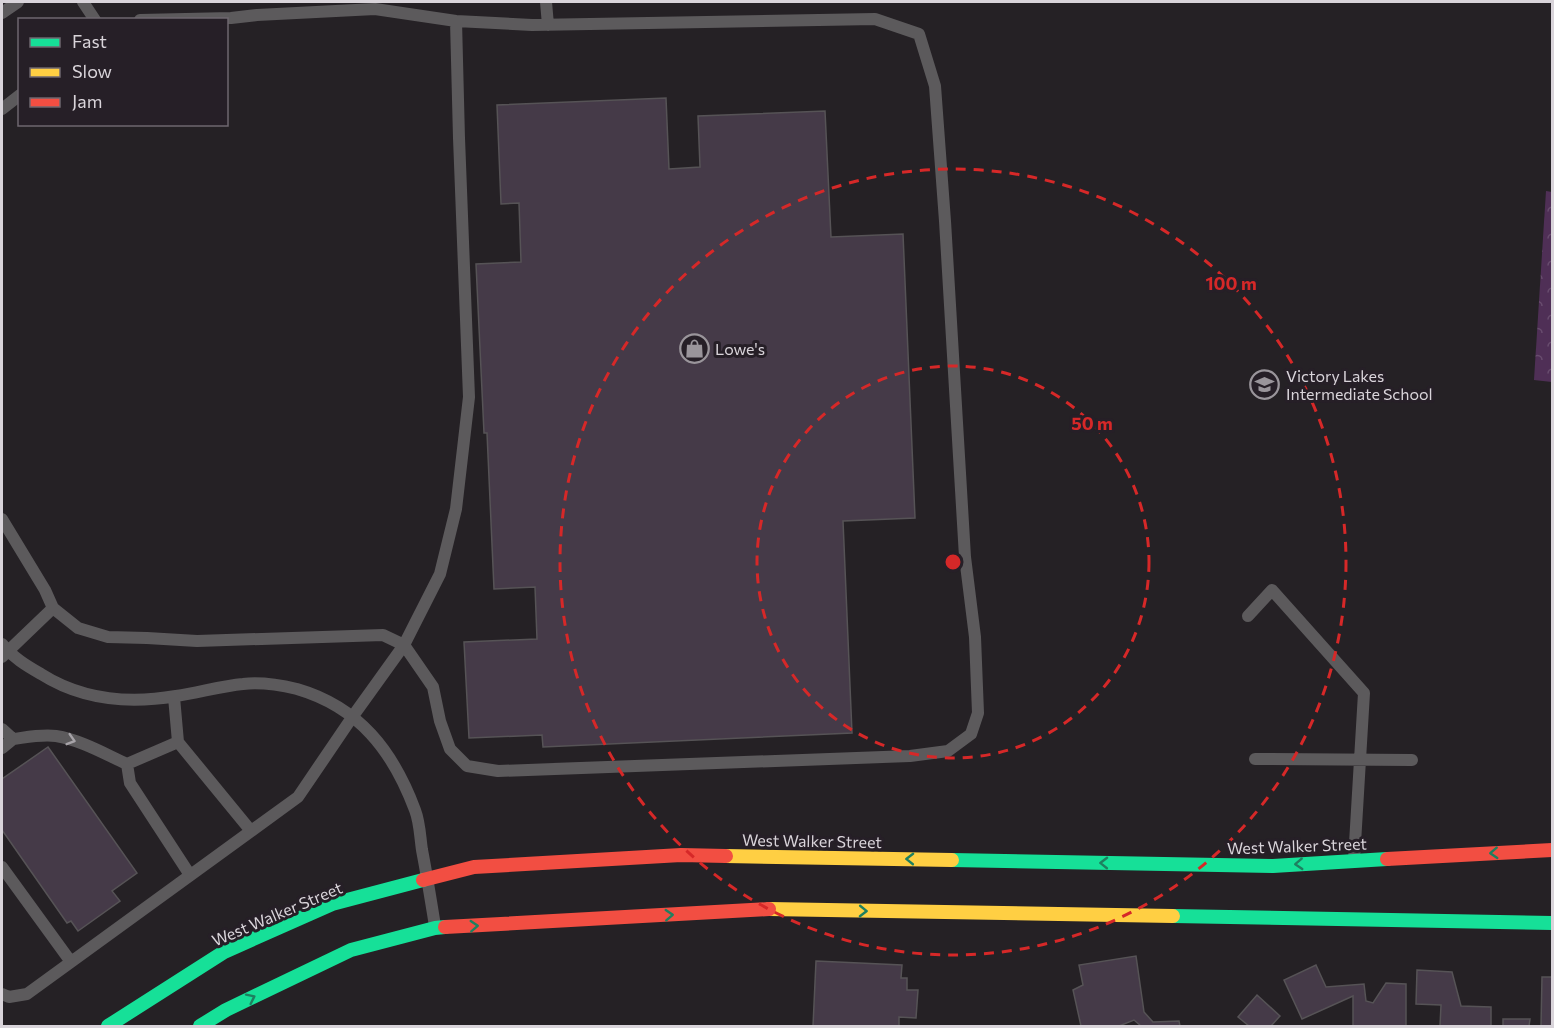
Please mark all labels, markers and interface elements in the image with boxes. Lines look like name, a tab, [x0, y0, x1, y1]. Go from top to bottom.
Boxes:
legend	[18, 18, 228, 126]
text: Fast	[72, 30, 107, 52]
text: Slow	[72, 60, 112, 82]
text: Jam	[72, 90, 102, 112]
text: 100 m	[1205, 272, 1257, 294]
shop icon: Lowe's	[678, 333, 710, 365]
place label: Lowe's	[715, 339, 765, 358]
place label: Victory Lakes Intermediate School	[1286, 366, 1433, 403]
school or university icon: Victory Lakes Intermediate School	[1249, 369, 1281, 401]
text: 50 m	[1071, 412, 1113, 434]
centre of rings	[943, 552, 963, 572]
one-way arrow	[65, 733, 76, 746]
street label: West Walker Street	[742, 830, 883, 851]
street label: West Walker Street	[1227, 834, 1368, 857]
one-way arrow	[1490, 846, 1499, 859]
one-way arrow	[905, 853, 914, 865]
one-way arrow	[1100, 857, 1109, 869]
one-way arrow	[1295, 858, 1304, 871]
street label: West Walker Street	[209, 877, 345, 950]
one-way arrow	[859, 905, 868, 917]
one-way arrow	[664, 908, 673, 921]
one-way arrow	[469, 919, 478, 932]
one-way arrow	[245, 994, 256, 1006]

